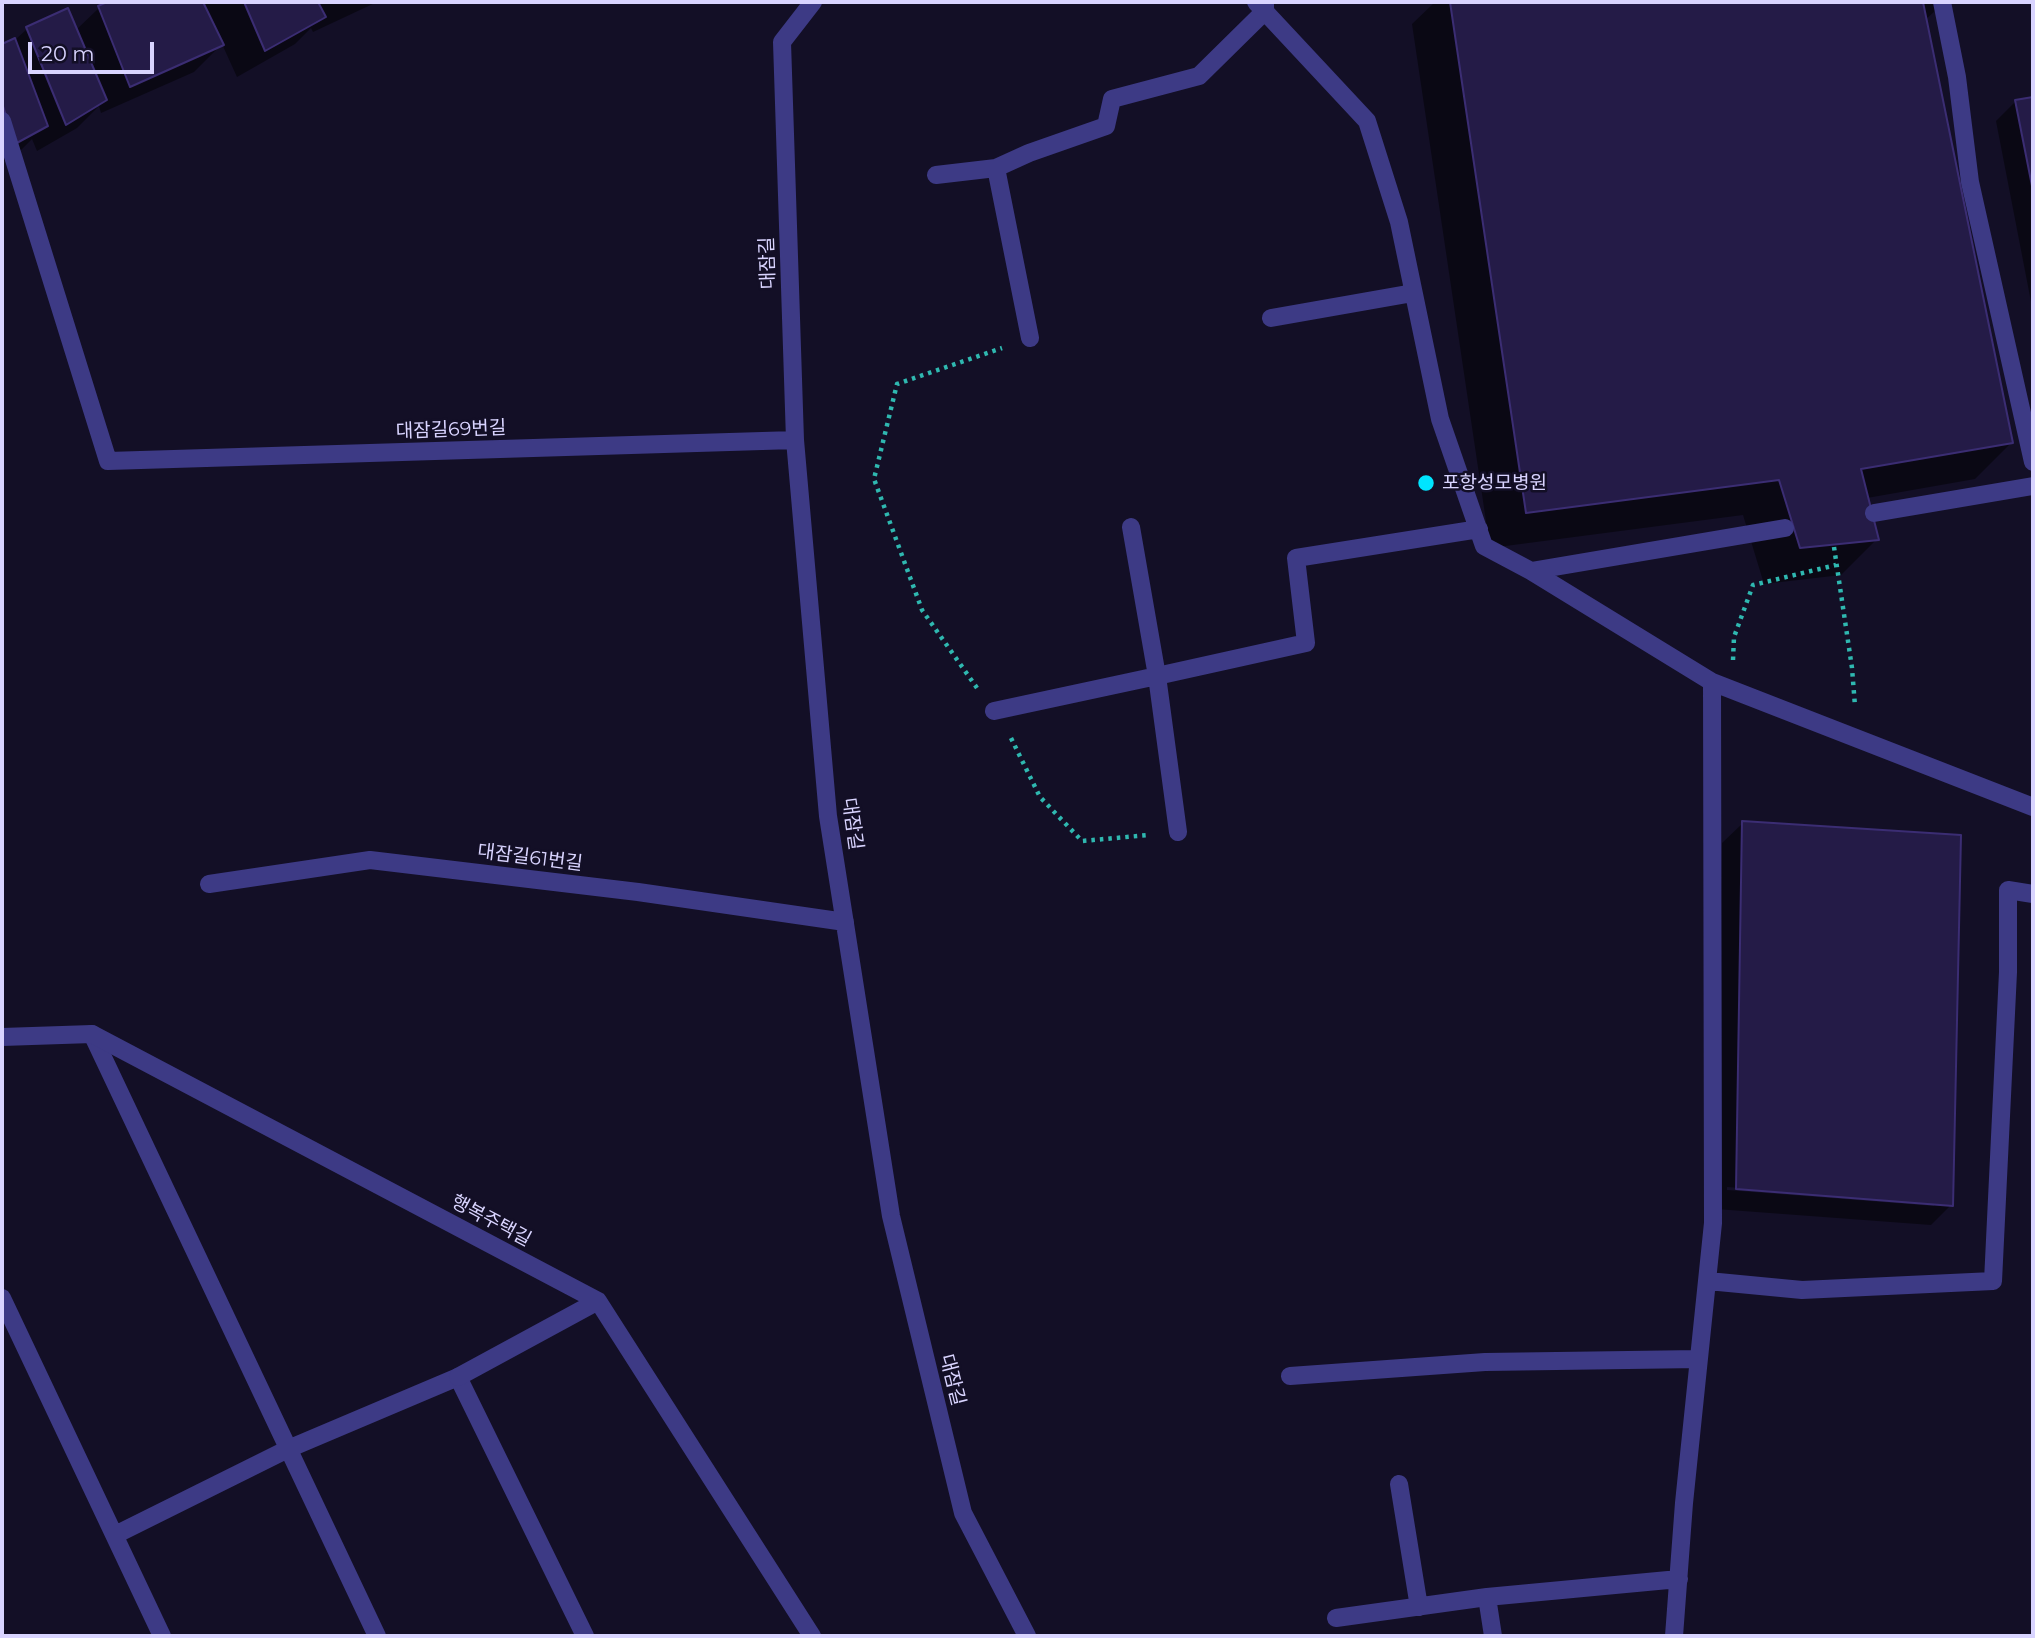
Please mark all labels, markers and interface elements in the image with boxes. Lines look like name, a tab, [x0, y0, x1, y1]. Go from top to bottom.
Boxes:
scale bar	[32, 28, 158, 72]
text: 20 m	[41, 41, 95, 66]
street label: 대잠길	[756, 236, 780, 290]
street label: 대잠길69번길	[395, 417, 507, 443]
place label: 포항성모병원	[1442, 472, 1547, 494]
marker: 포항성모병원	[1416, 473, 1436, 493]
street label: 대잠길	[837, 796, 867, 852]
street label: 대잠길61번길	[476, 840, 584, 876]
street label: 행복주택길	[447, 1190, 535, 1252]
street label: 대잠길	[935, 1352, 969, 1408]

